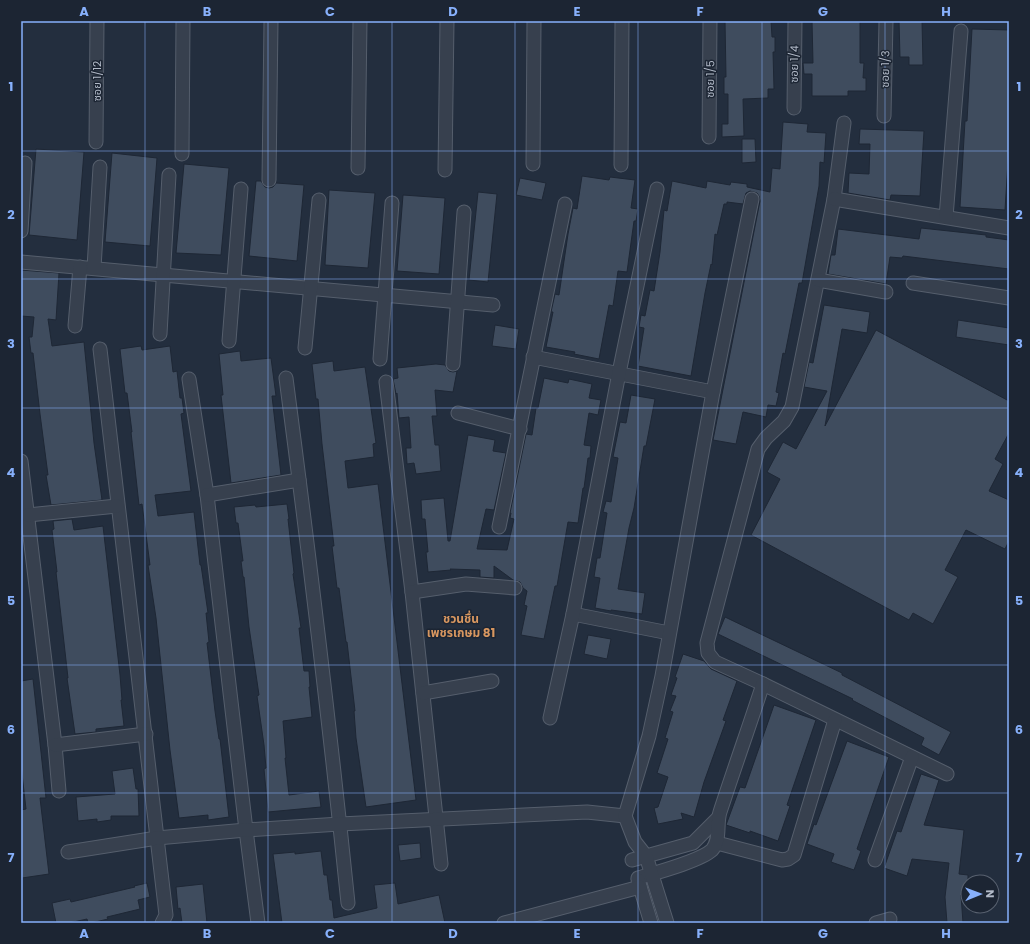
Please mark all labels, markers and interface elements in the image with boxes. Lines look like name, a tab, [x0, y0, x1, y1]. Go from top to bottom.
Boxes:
text: A	[79, 2, 89, 21]
text: B	[203, 2, 212, 21]
text: C	[325, 2, 335, 21]
text: D	[448, 2, 458, 21]
text: E	[573, 2, 581, 21]
text: F	[696, 2, 704, 21]
text: G	[818, 2, 828, 21]
text: H	[941, 2, 951, 21]
street label: ซอย 1/4	[786, 45, 802, 83]
street label: ซอย 1/3	[877, 50, 893, 88]
street label: ซอย 1/5	[702, 60, 718, 98]
street label: ซอย 1/12	[89, 61, 105, 101]
text: 1	[9, 77, 13, 96]
text: 1	[1017, 77, 1021, 96]
text: 2	[7, 205, 15, 224]
text: 2	[1015, 205, 1023, 224]
text: 3	[7, 334, 15, 353]
text: 3	[1015, 334, 1023, 353]
text: 4	[7, 463, 16, 482]
text: 4	[1015, 463, 1024, 482]
text: 5	[7, 591, 15, 610]
text: 5	[1015, 591, 1023, 610]
district label: ชวนชื่น เพชรเกษม 81	[427, 610, 495, 641]
text: 6	[7, 720, 15, 739]
text: 6	[1015, 720, 1023, 739]
text: 7	[8, 848, 15, 867]
text: 7	[1016, 848, 1023, 867]
north arrow	[960, 874, 1000, 914]
text: N	[982, 890, 998, 898]
text: A	[79, 924, 89, 943]
text: B	[203, 924, 212, 943]
text: C	[325, 924, 335, 943]
text: D	[448, 924, 458, 943]
text: E	[573, 924, 581, 943]
text: F	[696, 924, 704, 943]
text: G	[818, 924, 828, 943]
text: H	[941, 924, 951, 943]

